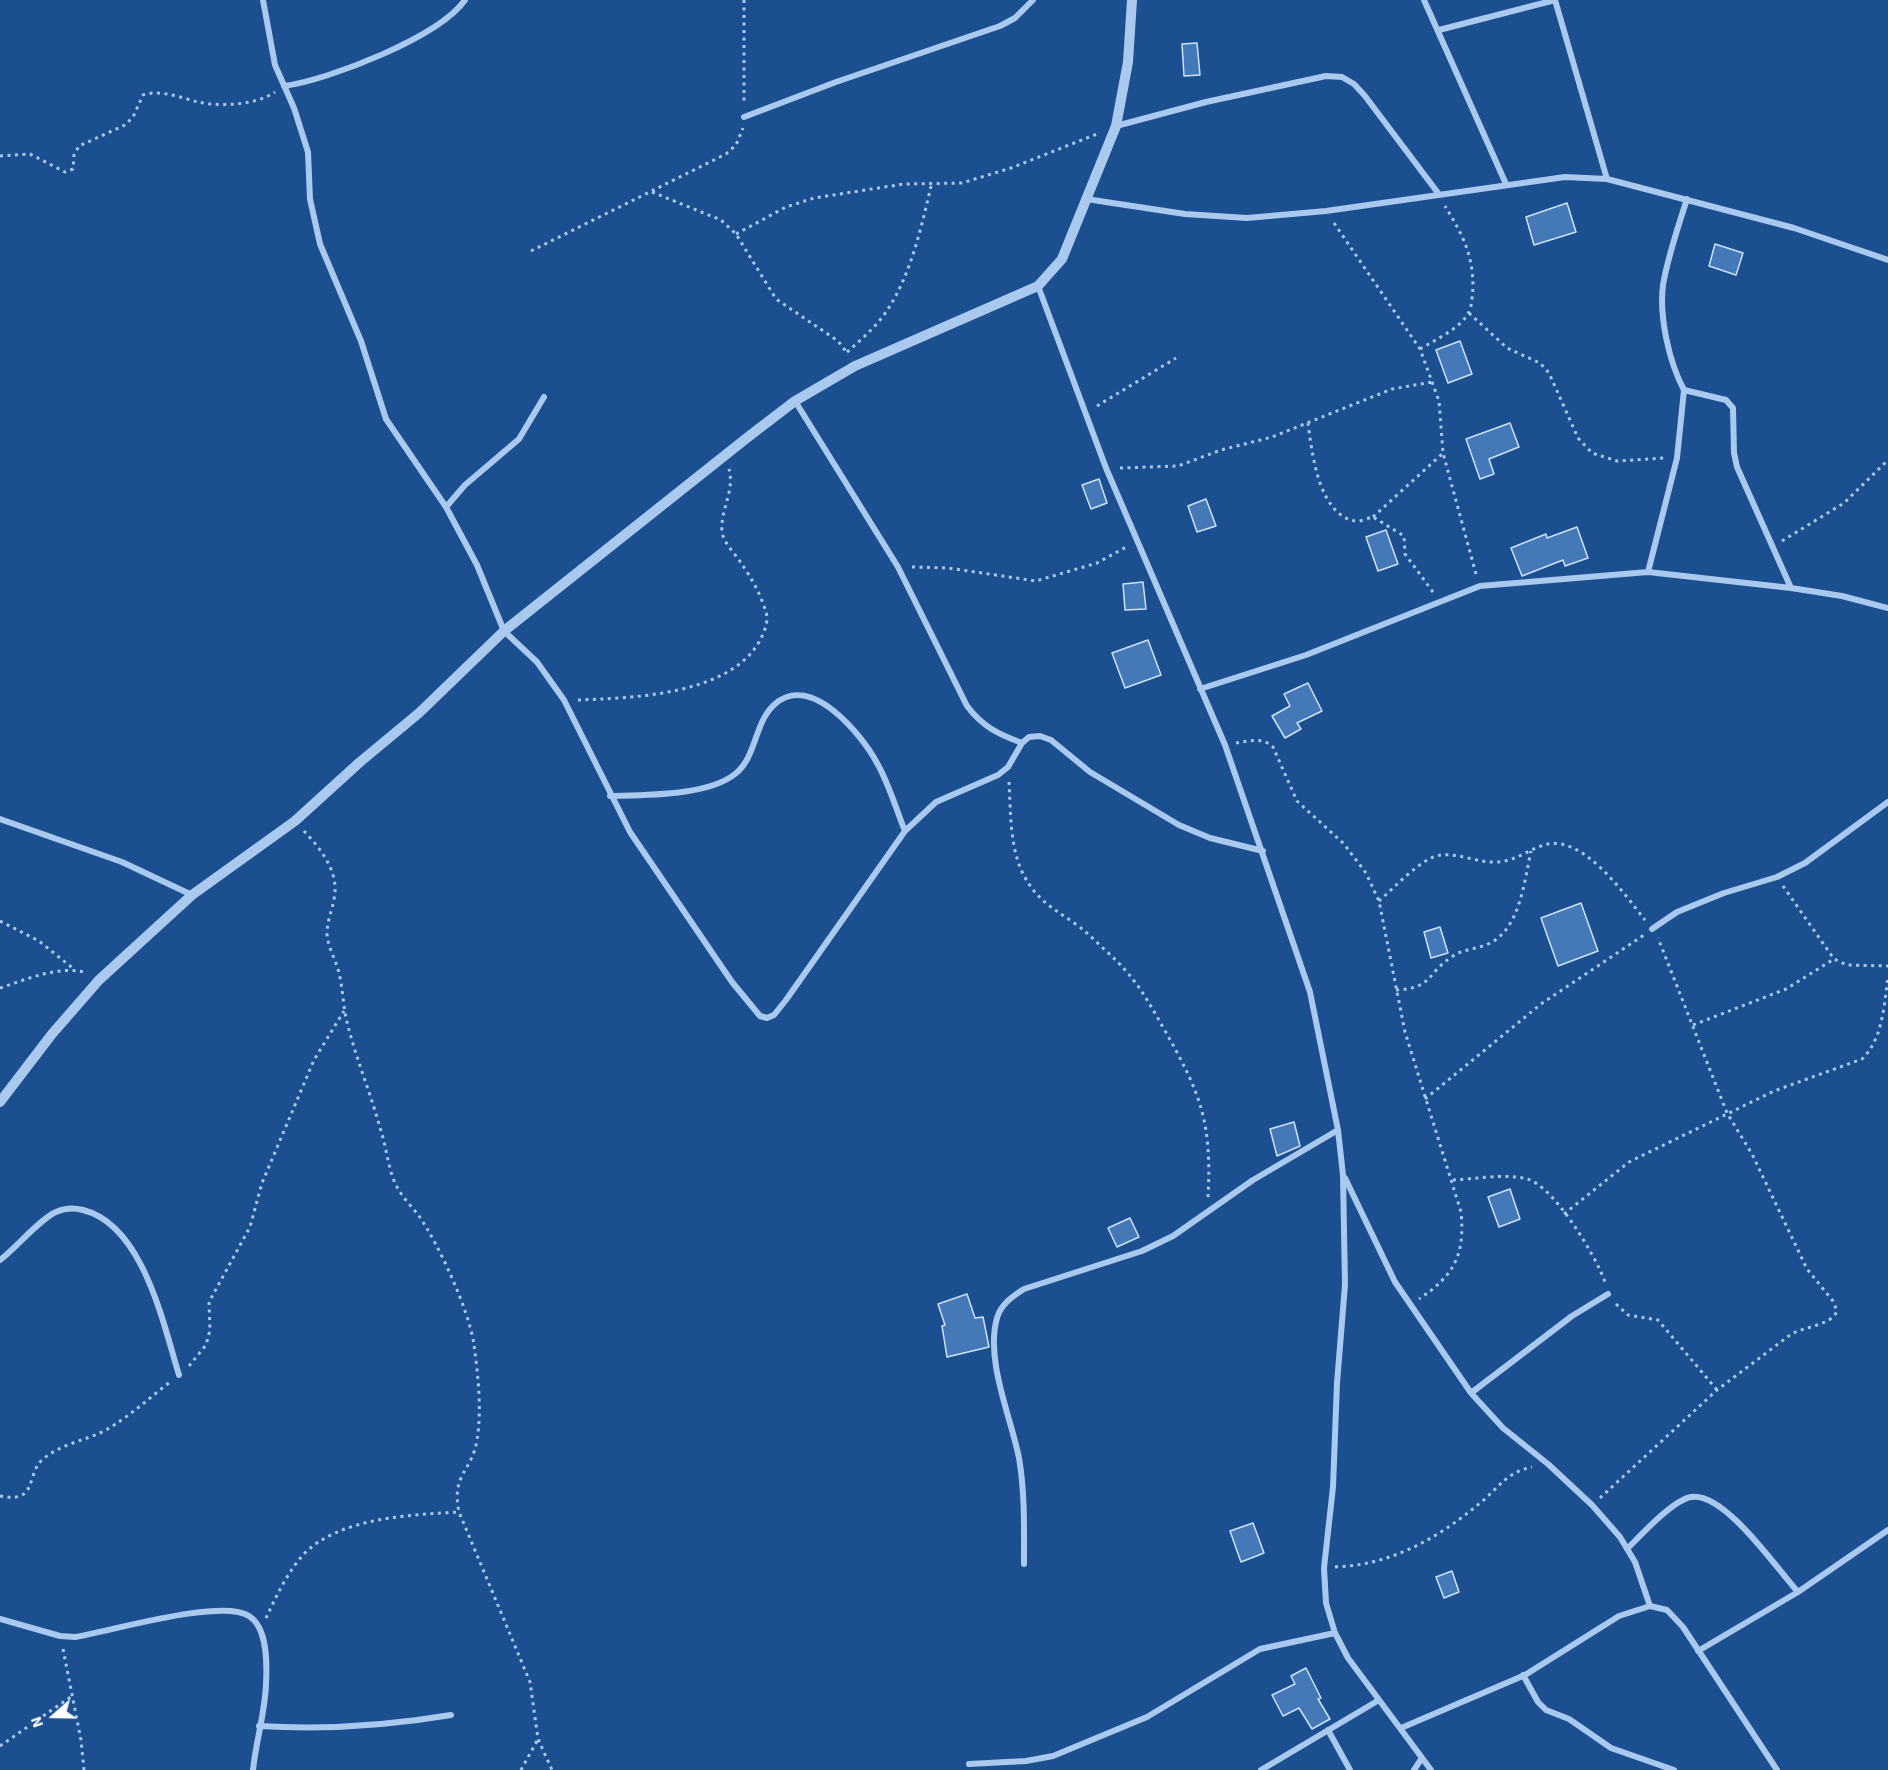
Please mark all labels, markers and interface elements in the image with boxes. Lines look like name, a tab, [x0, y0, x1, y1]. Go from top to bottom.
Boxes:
north arrow	[24, 1686, 84, 1746]
text: N	[25, 1713, 49, 1731]

